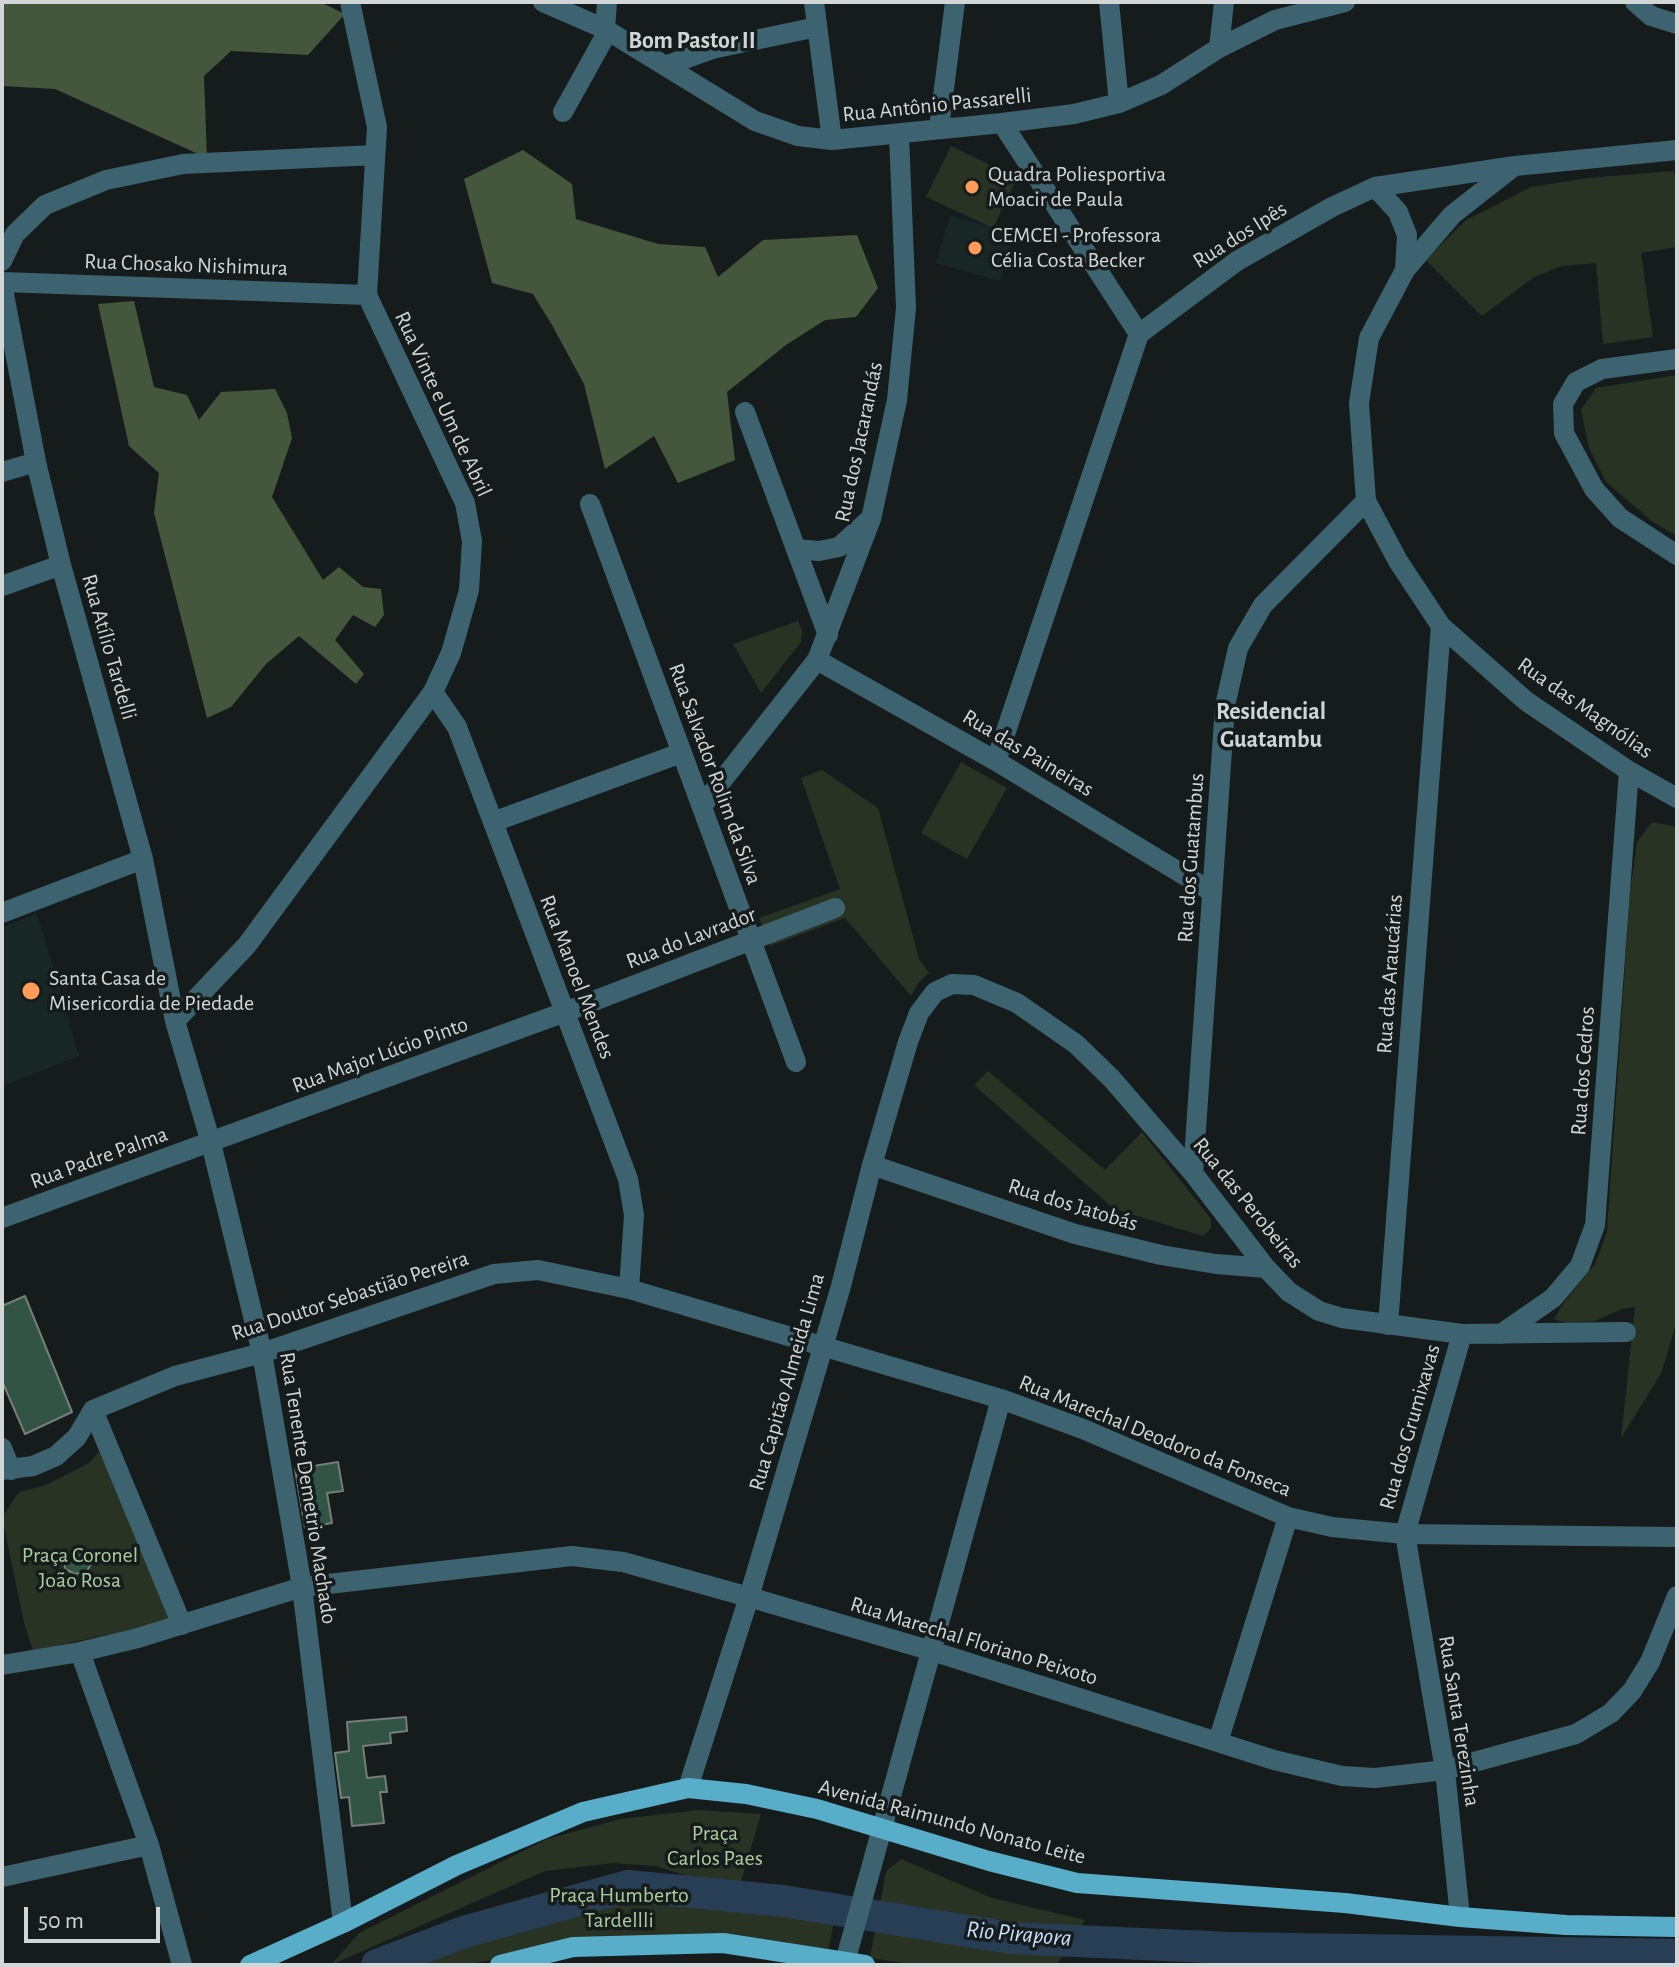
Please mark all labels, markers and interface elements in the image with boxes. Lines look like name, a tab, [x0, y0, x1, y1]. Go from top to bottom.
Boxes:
district label: Bom Pastor II	[628, 27, 756, 55]
street label: Rua Antônio Passarelli	[841, 82, 1033, 128]
place label: Quadra Poliesportiva Moacir de Paula	[988, 161, 1166, 212]
marker: Quadra Poliesportiva Moacir de Paula	[963, 178, 981, 196]
street label: Rua dos Ipês	[1188, 196, 1292, 274]
place label: CEMCEI - Professora Célia Costa Becker	[991, 222, 1161, 274]
marker: CEMCEI - Professora Célia Costa Becker	[966, 239, 984, 257]
street label: Rua Chosako Nishimura	[84, 248, 288, 282]
street label: Rua Vinte e Um de Abril	[388, 307, 498, 501]
street label: Rua dos Jacarandás	[829, 359, 889, 525]
street label: Rua Atílio Tardelli	[76, 571, 142, 723]
street label: Rua das Magnólias	[1512, 651, 1658, 765]
street label: Rua Salvador Rolim da Silva	[663, 660, 767, 888]
district label: Residencial Guatambu	[1216, 698, 1326, 754]
street label: Rua das Paineiras	[958, 703, 1098, 803]
street label: Rua dos Guatambus	[1172, 772, 1210, 944]
street label: Rua Manoel Mendes	[534, 891, 620, 1063]
street label: Rua das Araucárias	[1371, 893, 1409, 1055]
street label: Rua do Lavrador	[622, 901, 760, 975]
place label: Santa Casa de Misericordia de Piedade	[49, 965, 254, 1016]
marker: Santa Casa de Misericordia de Piedade	[20, 980, 42, 1002]
street label: Rua dos Cedros	[1565, 1006, 1601, 1136]
street label: Rua Major Lúcio Pinto	[288, 1011, 472, 1099]
street label: Rua Padre Palma	[27, 1121, 171, 1195]
street label: Rua das Perobeiras	[1187, 1132, 1309, 1274]
street label: Rua dos Jatobás	[1005, 1173, 1141, 1237]
street label: Rua Doutor Sebastião Pereira	[228, 1245, 472, 1347]
street label: Rua Capitão Almeida Lima	[743, 1270, 831, 1494]
street label: Rua dos Grumixavas	[1374, 1341, 1446, 1513]
street label: Rua Tenente Demetrio Machado	[273, 1350, 343, 1626]
street label: Rua Marechal Deodoro da Fonseca	[1015, 1369, 1295, 1503]
park label: Praça Coronel João Rosa	[22, 1542, 138, 1594]
street label: Rua Marechal Floriano Peixoto	[847, 1591, 1101, 1691]
street label: Rua Santa Terezinha	[1432, 1634, 1486, 1808]
street label: Avenida Raimundo Nonato Leite	[816, 1774, 1088, 1870]
park label: Praça Carlos Paes	[667, 1820, 763, 1872]
park label: Praça Humberto Tardellli	[549, 1882, 689, 1934]
scale bar	[28, 1891, 164, 1941]
text: 50 m	[38, 1909, 84, 1933]
water label: Rio Pirapora	[965, 1915, 1073, 1953]

